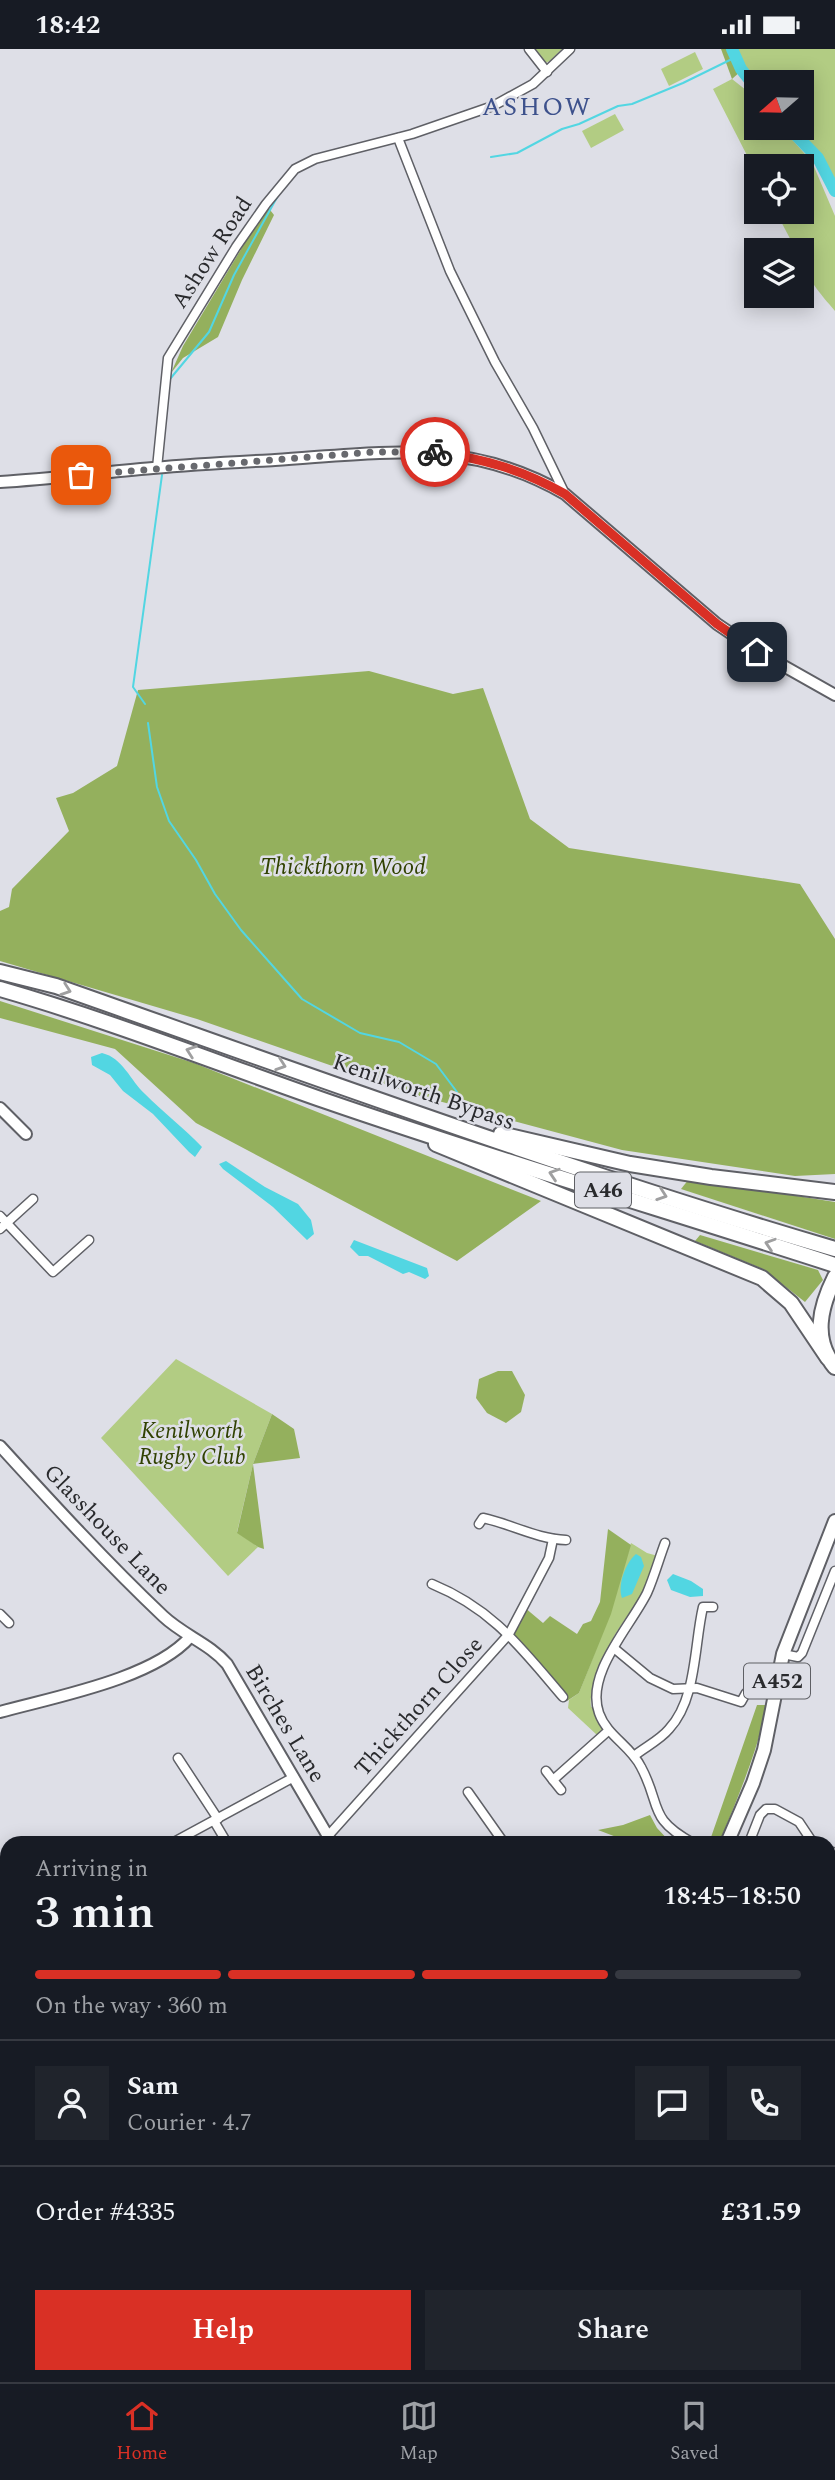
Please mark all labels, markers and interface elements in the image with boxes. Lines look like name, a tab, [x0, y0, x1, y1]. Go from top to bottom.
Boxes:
text: 18:42	[35, 5, 100, 45]
north arrow	[744, 70, 814, 140]
map controls	[744, 70, 814, 308]
district label: ASHOW	[482, 87, 592, 127]
button: locate	[744, 154, 814, 224]
street label: Ashow Road	[163, 190, 262, 316]
button: layers	[744, 238, 814, 308]
courier	[400, 417, 470, 487]
icon: bike	[416, 433, 454, 471]
pin	[51, 445, 111, 505]
icon: bag	[62, 456, 100, 494]
pin	[727, 622, 787, 682]
icon: home	[738, 633, 776, 671]
park label: Thickthorn Wood	[260, 850, 426, 885]
one-way arrow	[59, 982, 71, 996]
one-way arrow	[185, 1045, 197, 1059]
street label: Kenilworth Bypass	[328, 1045, 519, 1140]
one-way arrow	[274, 1057, 286, 1071]
one-way arrow	[548, 1168, 560, 1182]
road number: A46	[575, 1173, 631, 1207]
one-way arrow	[656, 1187, 668, 1201]
one-way arrow	[764, 1238, 777, 1252]
park label: Kenilworth Rugby Club	[138, 1414, 246, 1475]
street label: Glasshouse Lane	[35, 1456, 179, 1604]
street label: Thickthorn Close	[346, 1629, 492, 1785]
street label: Birches Lane	[235, 1658, 334, 1790]
road number: A452	[744, 1663, 810, 1699]
text: Arriving in	[35, 1852, 148, 1887]
text: 18:45–18:50	[663, 1876, 801, 1916]
text: 3 min	[35, 1878, 154, 1948]
text: On the way · 360 m	[35, 1989, 228, 2024]
button: person	[35, 2066, 109, 2140]
text: Sam	[127, 2066, 179, 2106]
button: chat	[635, 2066, 709, 2140]
button: phone	[727, 2066, 801, 2140]
text: Courier · 4.7	[127, 2106, 252, 2141]
text: Order #4335	[35, 2192, 175, 2232]
text: £31.59	[721, 2192, 801, 2232]
button: Help	[35, 2290, 411, 2370]
button: Share	[425, 2290, 801, 2370]
tab: Home	[116, 2397, 167, 2468]
tab: Map	[400, 2397, 438, 2468]
tab: Saved	[670, 2397, 719, 2468]

